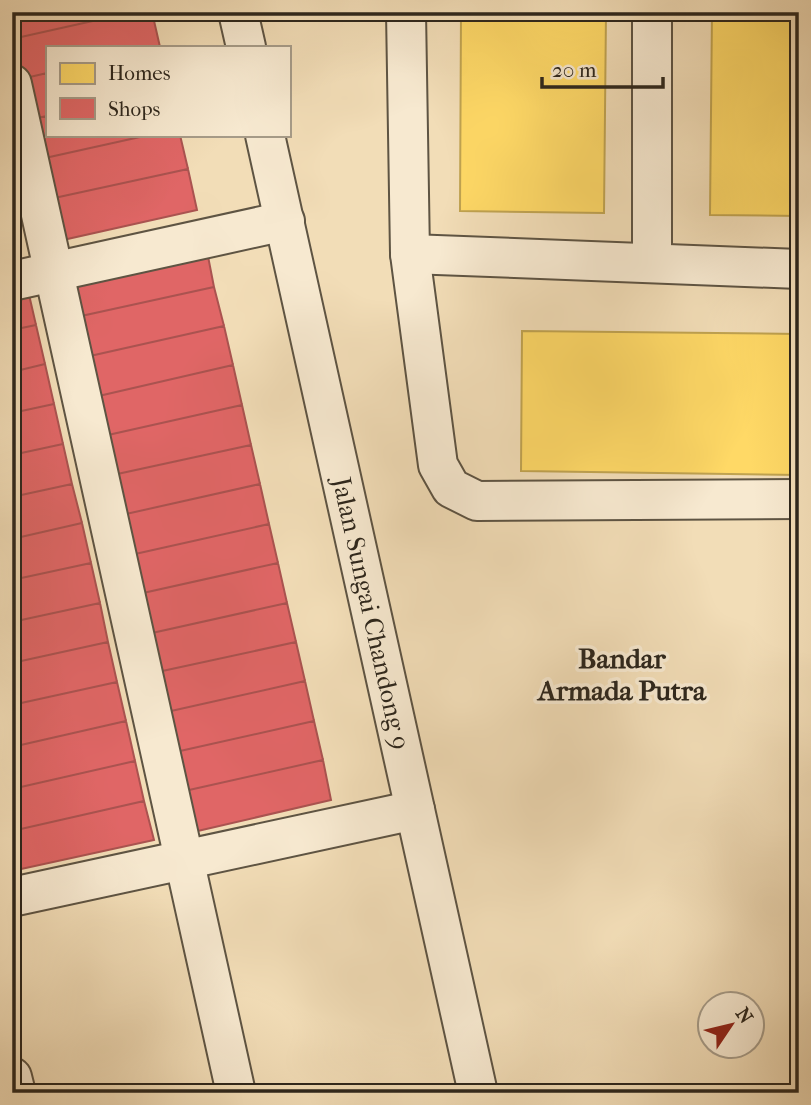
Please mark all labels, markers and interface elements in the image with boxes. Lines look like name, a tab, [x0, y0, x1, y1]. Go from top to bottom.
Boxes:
legend	[46, 46, 290, 136]
scale bar	[542, 46, 662, 90]
text: 20 m	[552, 58, 597, 82]
text: Homes	[108, 61, 171, 85]
text: Shops	[108, 97, 161, 121]
street label: Jalan Sungai Chandong 9	[326, 472, 417, 752]
district label: Bandar Armada Putra	[536, 642, 707, 707]
north arrow	[696, 990, 766, 1060]
text: N	[731, 1004, 758, 1029]

